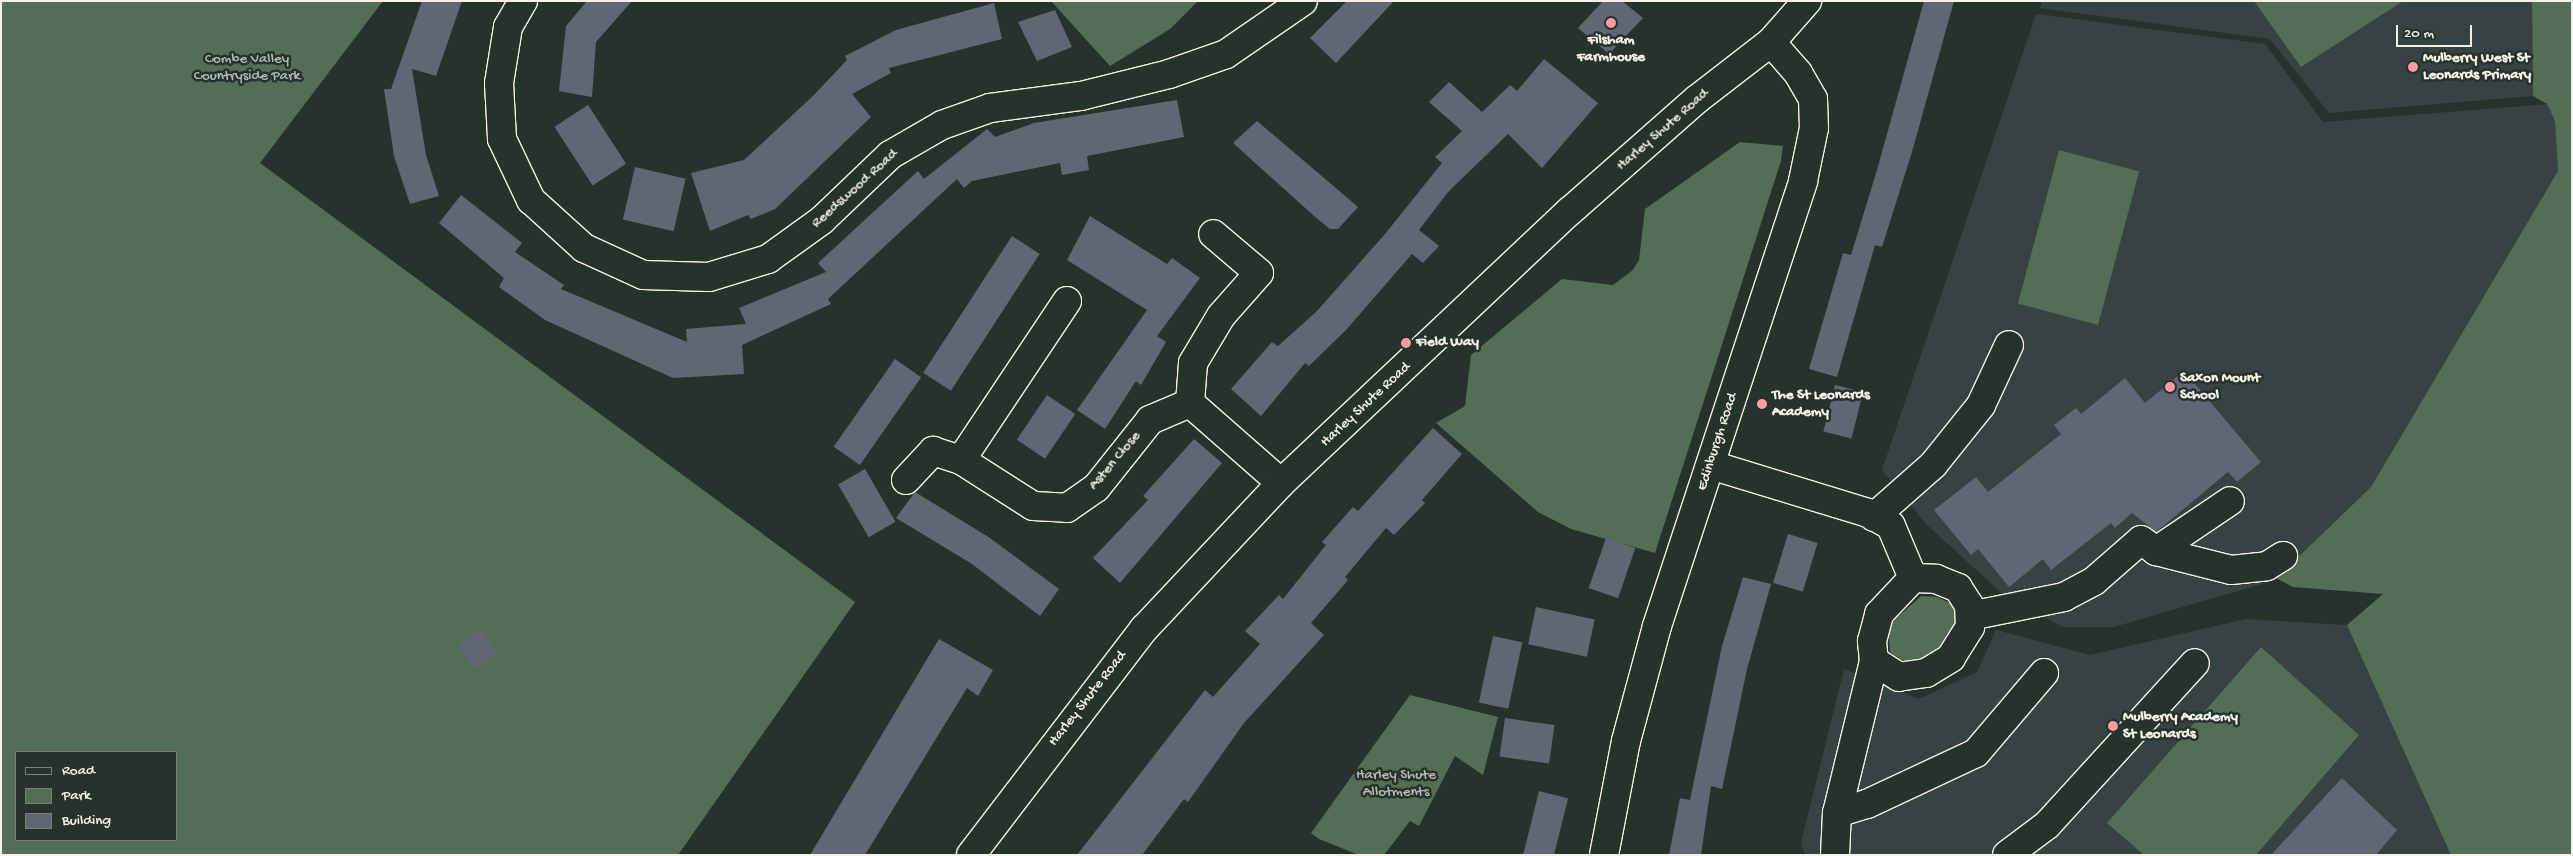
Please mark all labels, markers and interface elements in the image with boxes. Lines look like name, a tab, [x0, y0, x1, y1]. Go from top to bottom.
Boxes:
scale bar	[2398, 15, 2474, 47]
marker: Filsham Farmhouse	[1605, 17, 1617, 29]
text: 20 m	[2404, 25, 2434, 43]
place label: Filsham Farmhouse	[1577, 31, 1645, 66]
place label: Mulberry West St Leonards Primary	[2423, 49, 2531, 84]
park label: Combe Valley Countryside Park	[194, 50, 300, 85]
marker: Mulberry West St Leonards Primary	[2407, 61, 2419, 73]
street label: Harley Shute Road	[1613, 85, 1713, 175]
street label: Reedswood Road	[808, 146, 902, 232]
place label: Field Way	[1416, 334, 1479, 352]
marker: Field Way	[1400, 337, 1412, 349]
street label: Harley Shute Road	[1317, 359, 1415, 451]
place label: Saxon Mount School	[2180, 369, 2260, 404]
marker: Saxon Mount School	[2164, 381, 2176, 393]
place label: The St Leonards Academy	[1772, 386, 1870, 421]
street label: Edinburgh Road	[1694, 391, 1742, 493]
marker: The St Leonards Academy	[1756, 398, 1768, 410]
street label: Asten Close	[1085, 428, 1145, 494]
street label: Harley Shute Road	[1045, 648, 1131, 750]
place label: Mulberry Academy St Leonards	[2123, 708, 2238, 743]
marker: Mulberry Academy St Leonards	[2107, 720, 2119, 732]
legend	[15, 751, 178, 841]
text: Road	[62, 762, 95, 780]
park label: Harley Shute Allotments	[1356, 766, 1436, 801]
text: Park	[62, 787, 91, 805]
text: Building	[62, 812, 111, 830]

